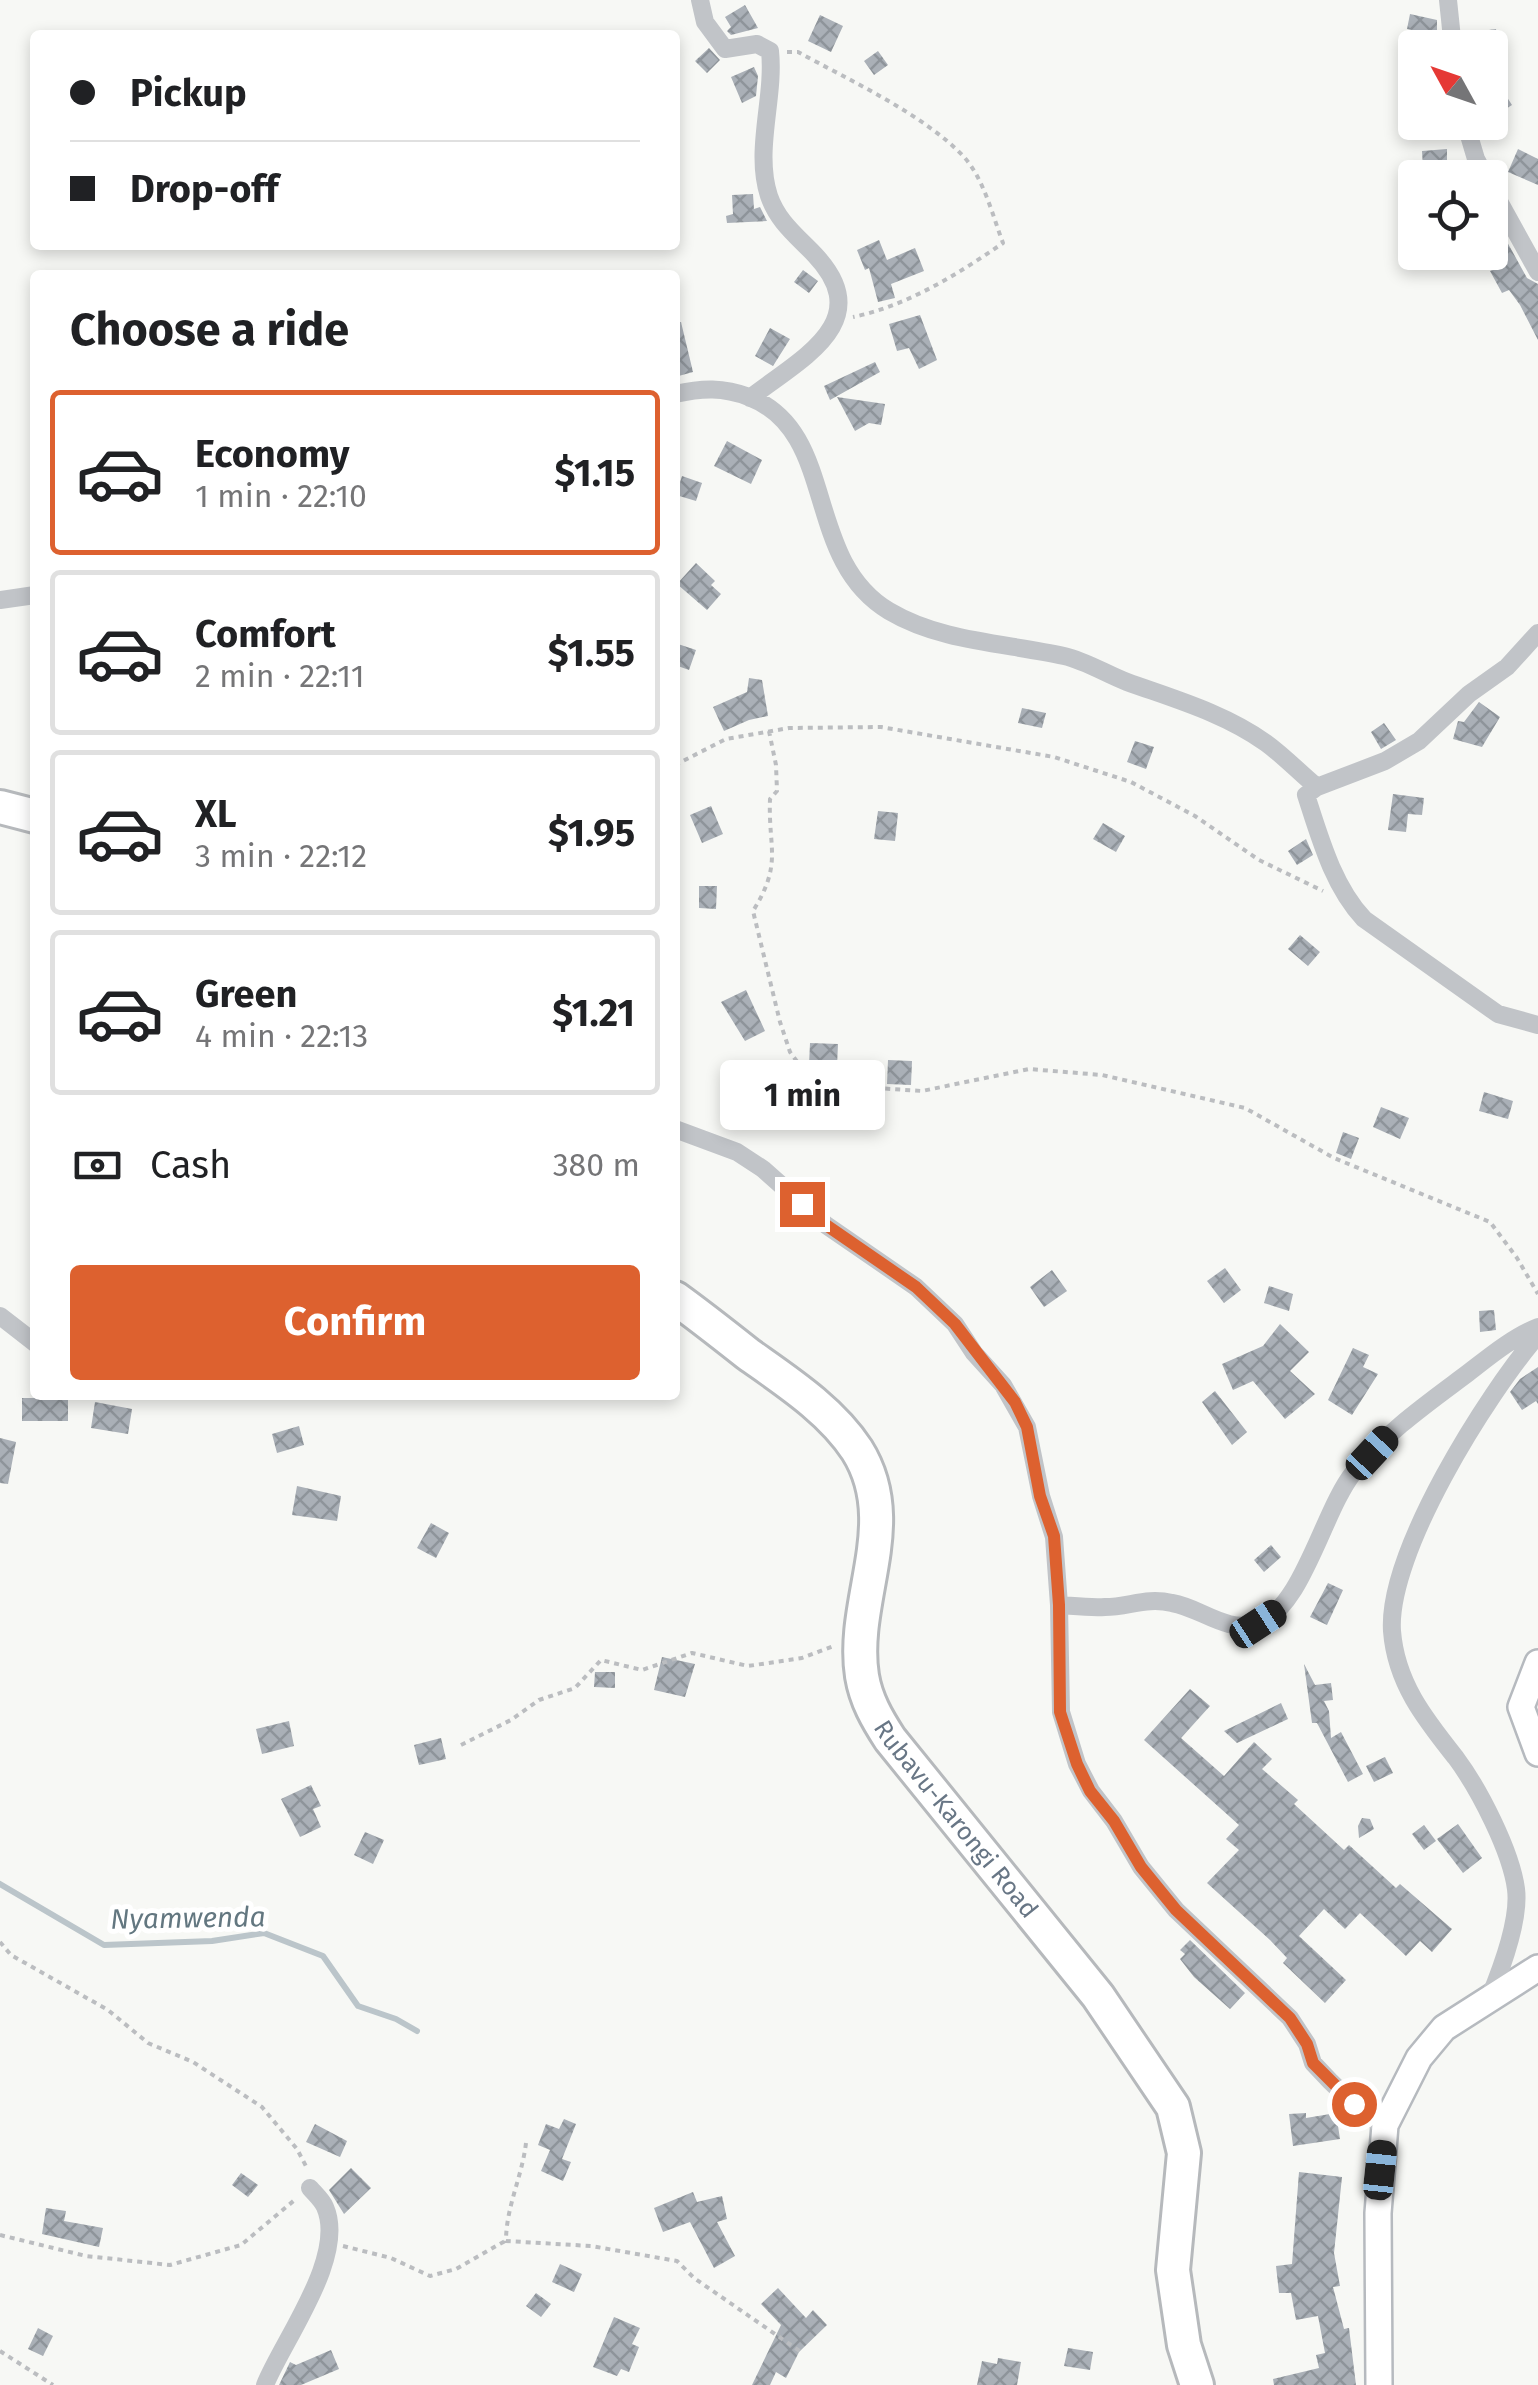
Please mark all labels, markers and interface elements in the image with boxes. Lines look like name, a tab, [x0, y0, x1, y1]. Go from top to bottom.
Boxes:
north arrow	[1398, 30, 1508, 140]
map controls	[1398, 30, 1508, 270]
text: Pickup	[130, 70, 247, 116]
button: locate	[1398, 160, 1508, 270]
text: Drop-off	[130, 166, 278, 212]
text: Choose a ride	[70, 303, 349, 357]
icon: car	[75, 428, 165, 518]
text: Economy	[195, 431, 350, 477]
text: $1.15	[555, 450, 635, 496]
text: 1 min · 22:10	[195, 477, 367, 515]
icon: car	[75, 608, 165, 698]
text: Comfort	[195, 611, 336, 657]
text: $1.55	[548, 630, 635, 676]
text: 2 min · 22:11	[195, 657, 365, 695]
icon: car	[75, 788, 165, 878]
text: XL	[195, 791, 237, 837]
text: $1.95	[548, 810, 635, 856]
text: 3 min · 22:12	[195, 837, 367, 875]
icon: car	[75, 968, 165, 1058]
text: Green	[195, 971, 298, 1017]
text: $1.21	[552, 990, 635, 1036]
text: 4 min · 22:13	[195, 1017, 368, 1055]
callout: 1 min	[720, 1059, 884, 1129]
text: 1 min	[764, 1076, 841, 1114]
icon: cash	[70, 1138, 125, 1193]
text: Cash	[150, 1142, 231, 1188]
text: 380 m	[553, 1146, 640, 1184]
route end	[780, 1182, 825, 1227]
button: Confirm	[70, 1265, 640, 1380]
car	[1341, 1421, 1403, 1485]
car	[1225, 1595, 1291, 1653]
street label: Rubavu-Karongi Road	[867, 1715, 1044, 1924]
water label: Nyamwenda	[110, 1900, 266, 1936]
route start	[1332, 2082, 1377, 2127]
car	[1362, 2139, 1398, 2201]

